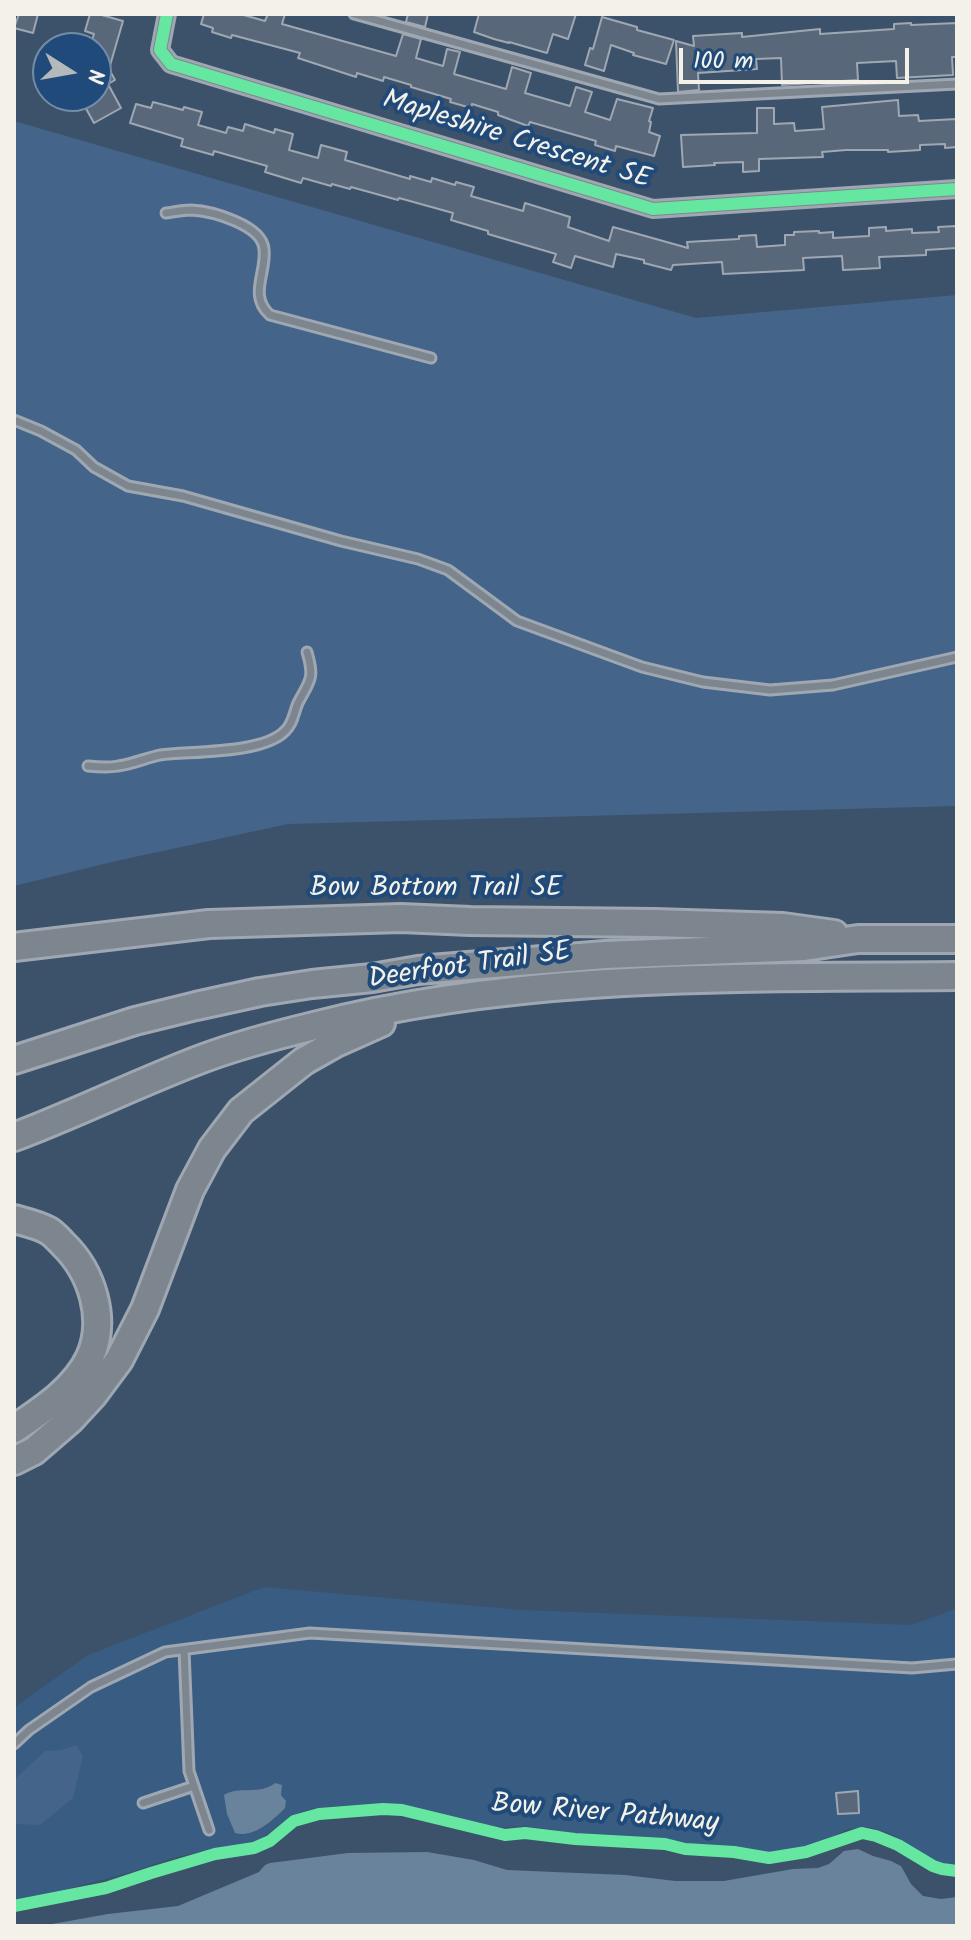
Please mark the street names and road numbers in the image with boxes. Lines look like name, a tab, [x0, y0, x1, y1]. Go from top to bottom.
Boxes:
street label: Mapleshire Crescent SE	[378, 85, 654, 199]
street label: Bow Bottom Trail SE	[310, 873, 562, 907]
street label: Deerfoot Trail SE	[367, 937, 573, 999]
street label: Bow River Pathway	[490, 1789, 720, 1843]

